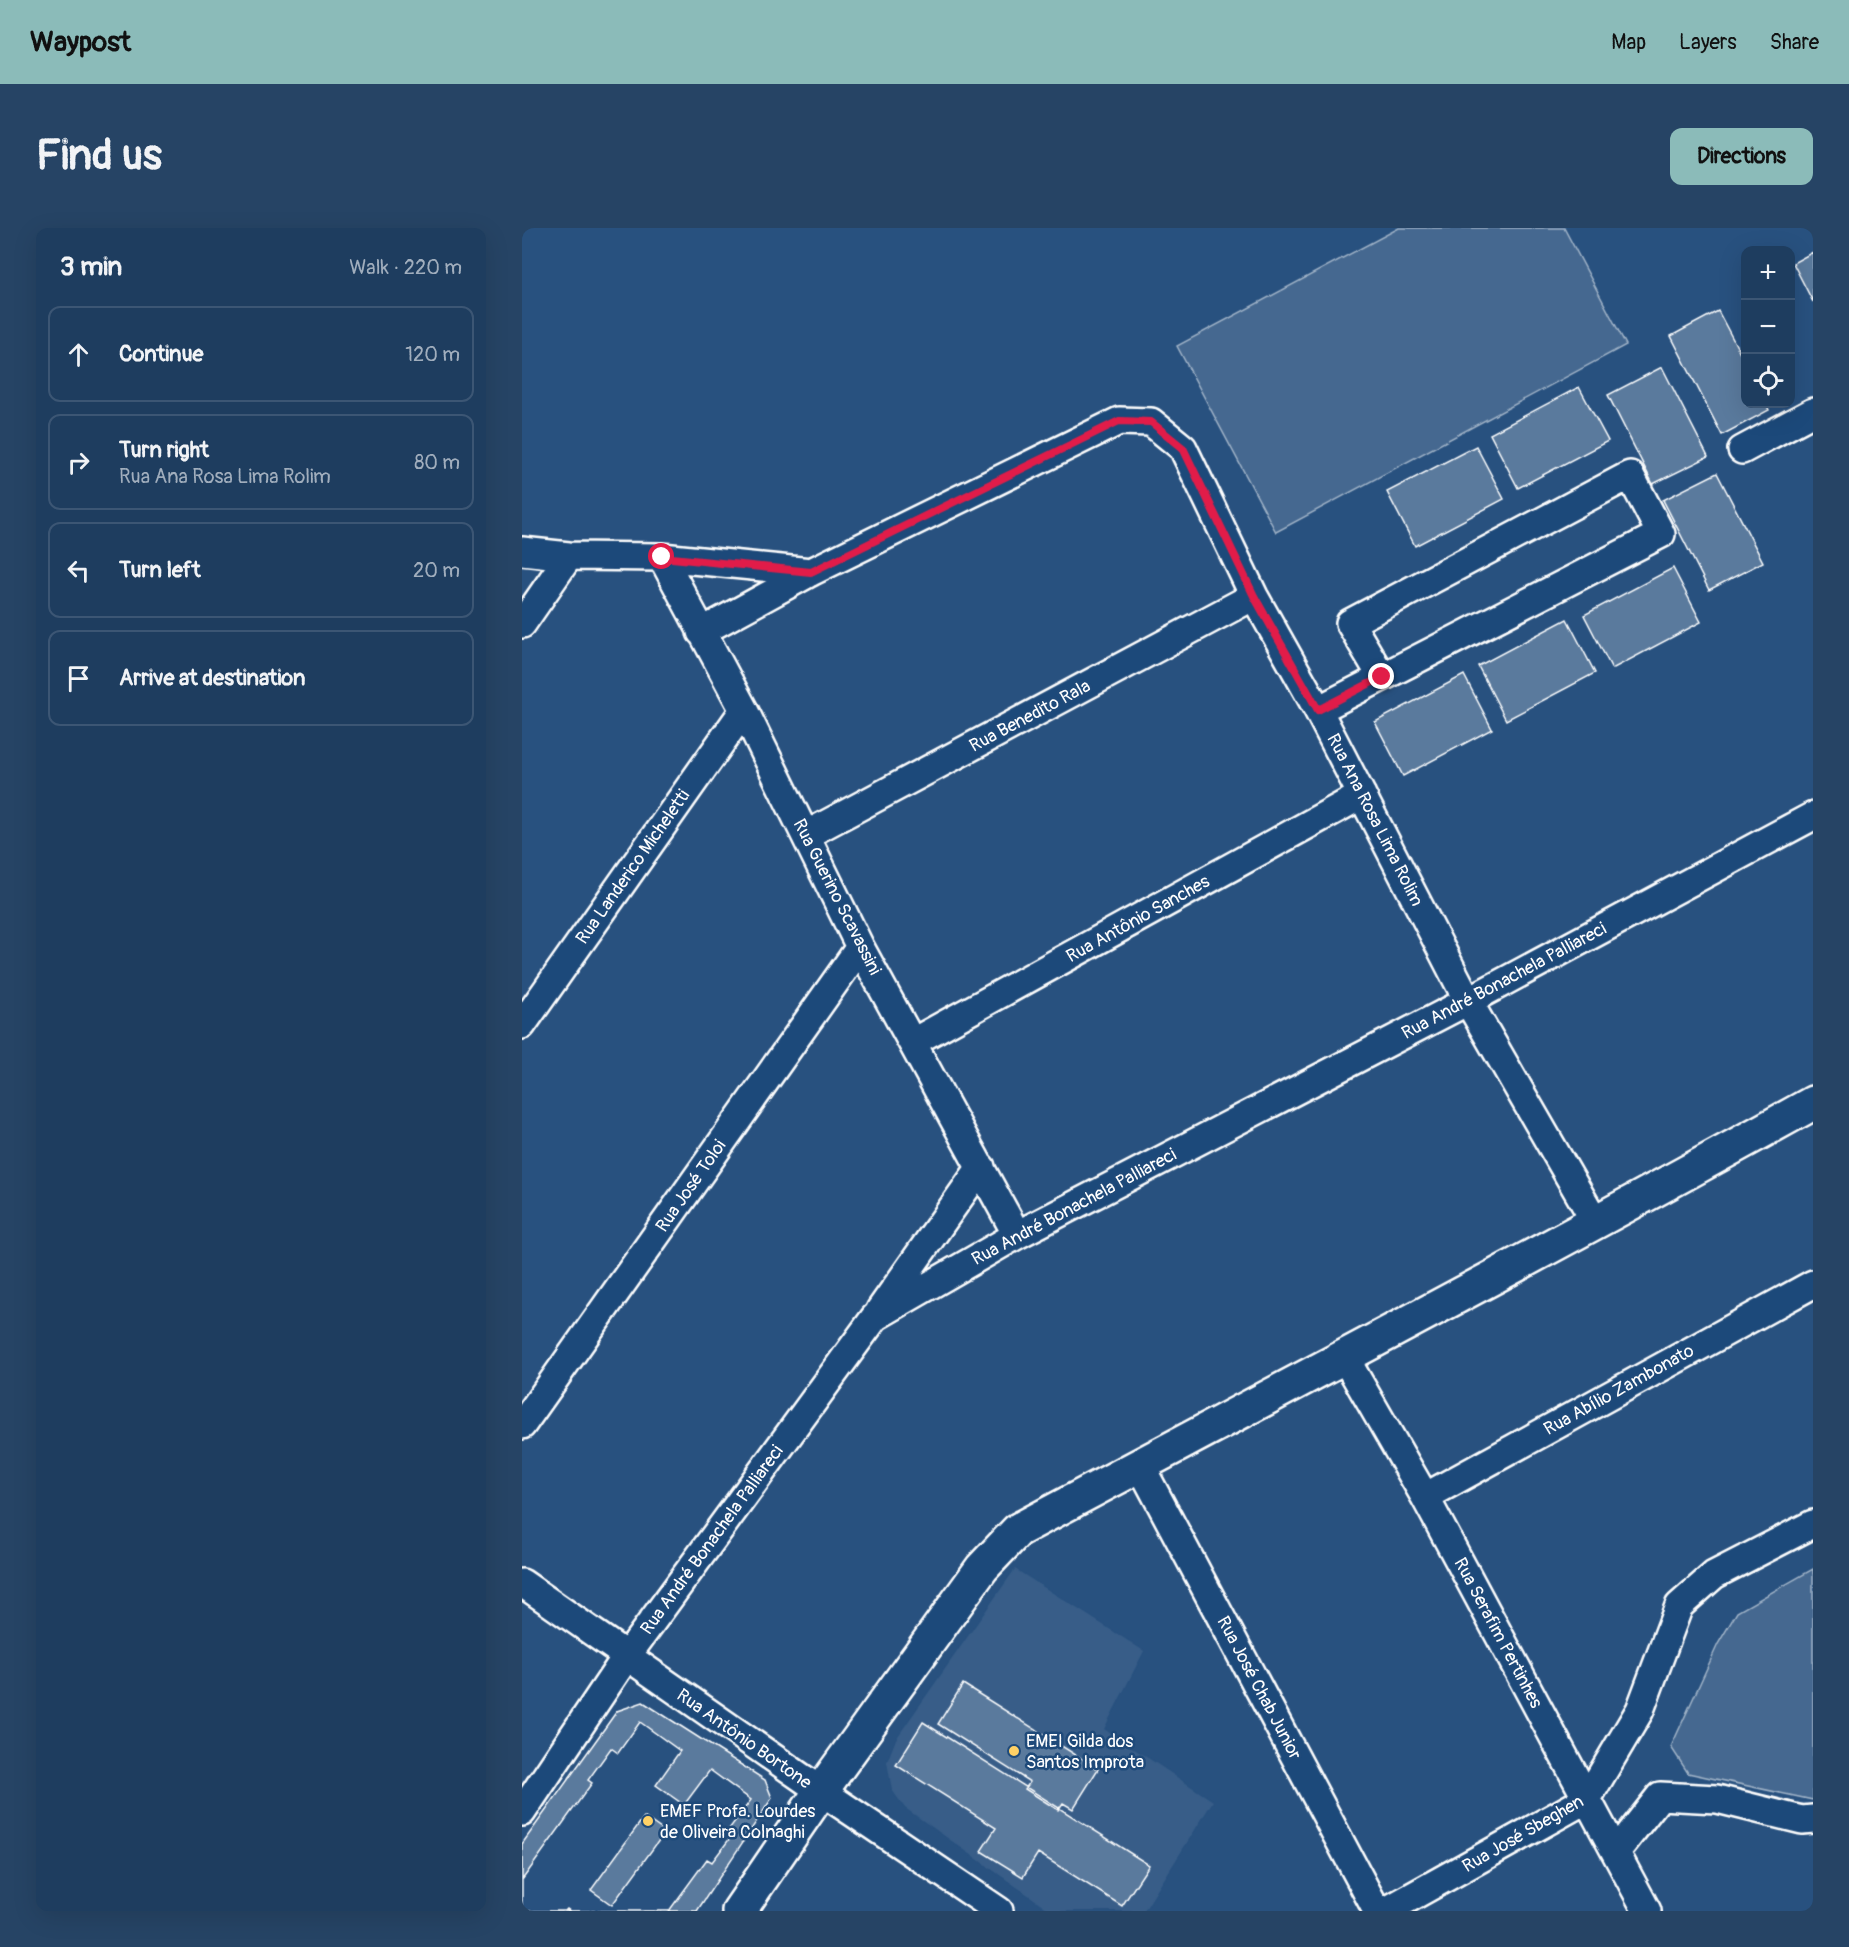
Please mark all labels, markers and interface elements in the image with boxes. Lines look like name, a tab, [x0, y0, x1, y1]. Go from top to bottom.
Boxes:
text: Waypost	[30, 25, 131, 60]
text: Map	[1611, 29, 1646, 56]
text: Layers	[1679, 29, 1737, 56]
text: Share	[1770, 29, 1819, 56]
button: Directions	[1670, 128, 1813, 185]
text: Find us	[36, 130, 162, 182]
map controls	[1741, 246, 1795, 408]
button: +	[1741, 246, 1795, 300]
text: 3 min	[60, 251, 122, 283]
text: Walk · 220 m	[349, 255, 462, 280]
button: −	[1741, 300, 1795, 354]
icon: ahead	[62, 338, 95, 371]
text: Continue	[119, 340, 203, 368]
text: 120 m	[405, 342, 460, 367]
button: locate	[1741, 354, 1795, 408]
text: Turn right	[119, 436, 209, 464]
icon: right	[62, 446, 95, 479]
text: 80 m	[414, 450, 460, 475]
text: Rua Ana Rosa Lima Rolim	[119, 464, 331, 489]
route start	[648, 543, 674, 569]
icon: left	[62, 554, 95, 587]
text: Turn left	[119, 556, 201, 584]
text: 20 m	[413, 558, 460, 583]
icon: arrive	[62, 662, 95, 695]
route end	[1368, 663, 1394, 689]
text: Arrive at destination	[119, 664, 305, 692]
street label: Rua Benedito Rala	[966, 674, 1094, 758]
street label: Rua Ana Rosa Lima Rolim	[1321, 730, 1429, 910]
street label: Rua Landerico Micheletti	[571, 785, 695, 949]
street label: Rua Guerino Scavassini	[788, 815, 886, 979]
street label: Rua Antônio Sanches	[1062, 870, 1214, 968]
street label: Rua André Bonachela Palliareci	[1398, 917, 1610, 1045]
street label: Rua José Toloi	[651, 1135, 731, 1237]
street label: Rua André Bonachela Palliareci	[968, 1143, 1180, 1271]
street label: Rua Abílio Zambonato	[1540, 1339, 1698, 1441]
street label: Rua André Bonachela Palliareci	[636, 1441, 788, 1639]
street label: Rua Serafim Pertinhes	[1449, 1554, 1547, 1712]
street label: Rua José Chab Junior	[1211, 1612, 1307, 1764]
street label: Rua Antônio Bortone	[672, 1684, 816, 1794]
place label: EMEI Gilda dos Santos Improta	[1026, 1730, 1144, 1774]
marker: EMEI Gilda dos Santos Improta	[1007, 1744, 1021, 1758]
street label: Rua José Sbeghen	[1458, 1790, 1588, 1878]
place label: EMEF Profa. Lourdes de Oliveira Colnaghi	[660, 1800, 815, 1844]
marker: EMEF Profa. Lourdes de Oliveira Colnaghi	[641, 1814, 655, 1828]

